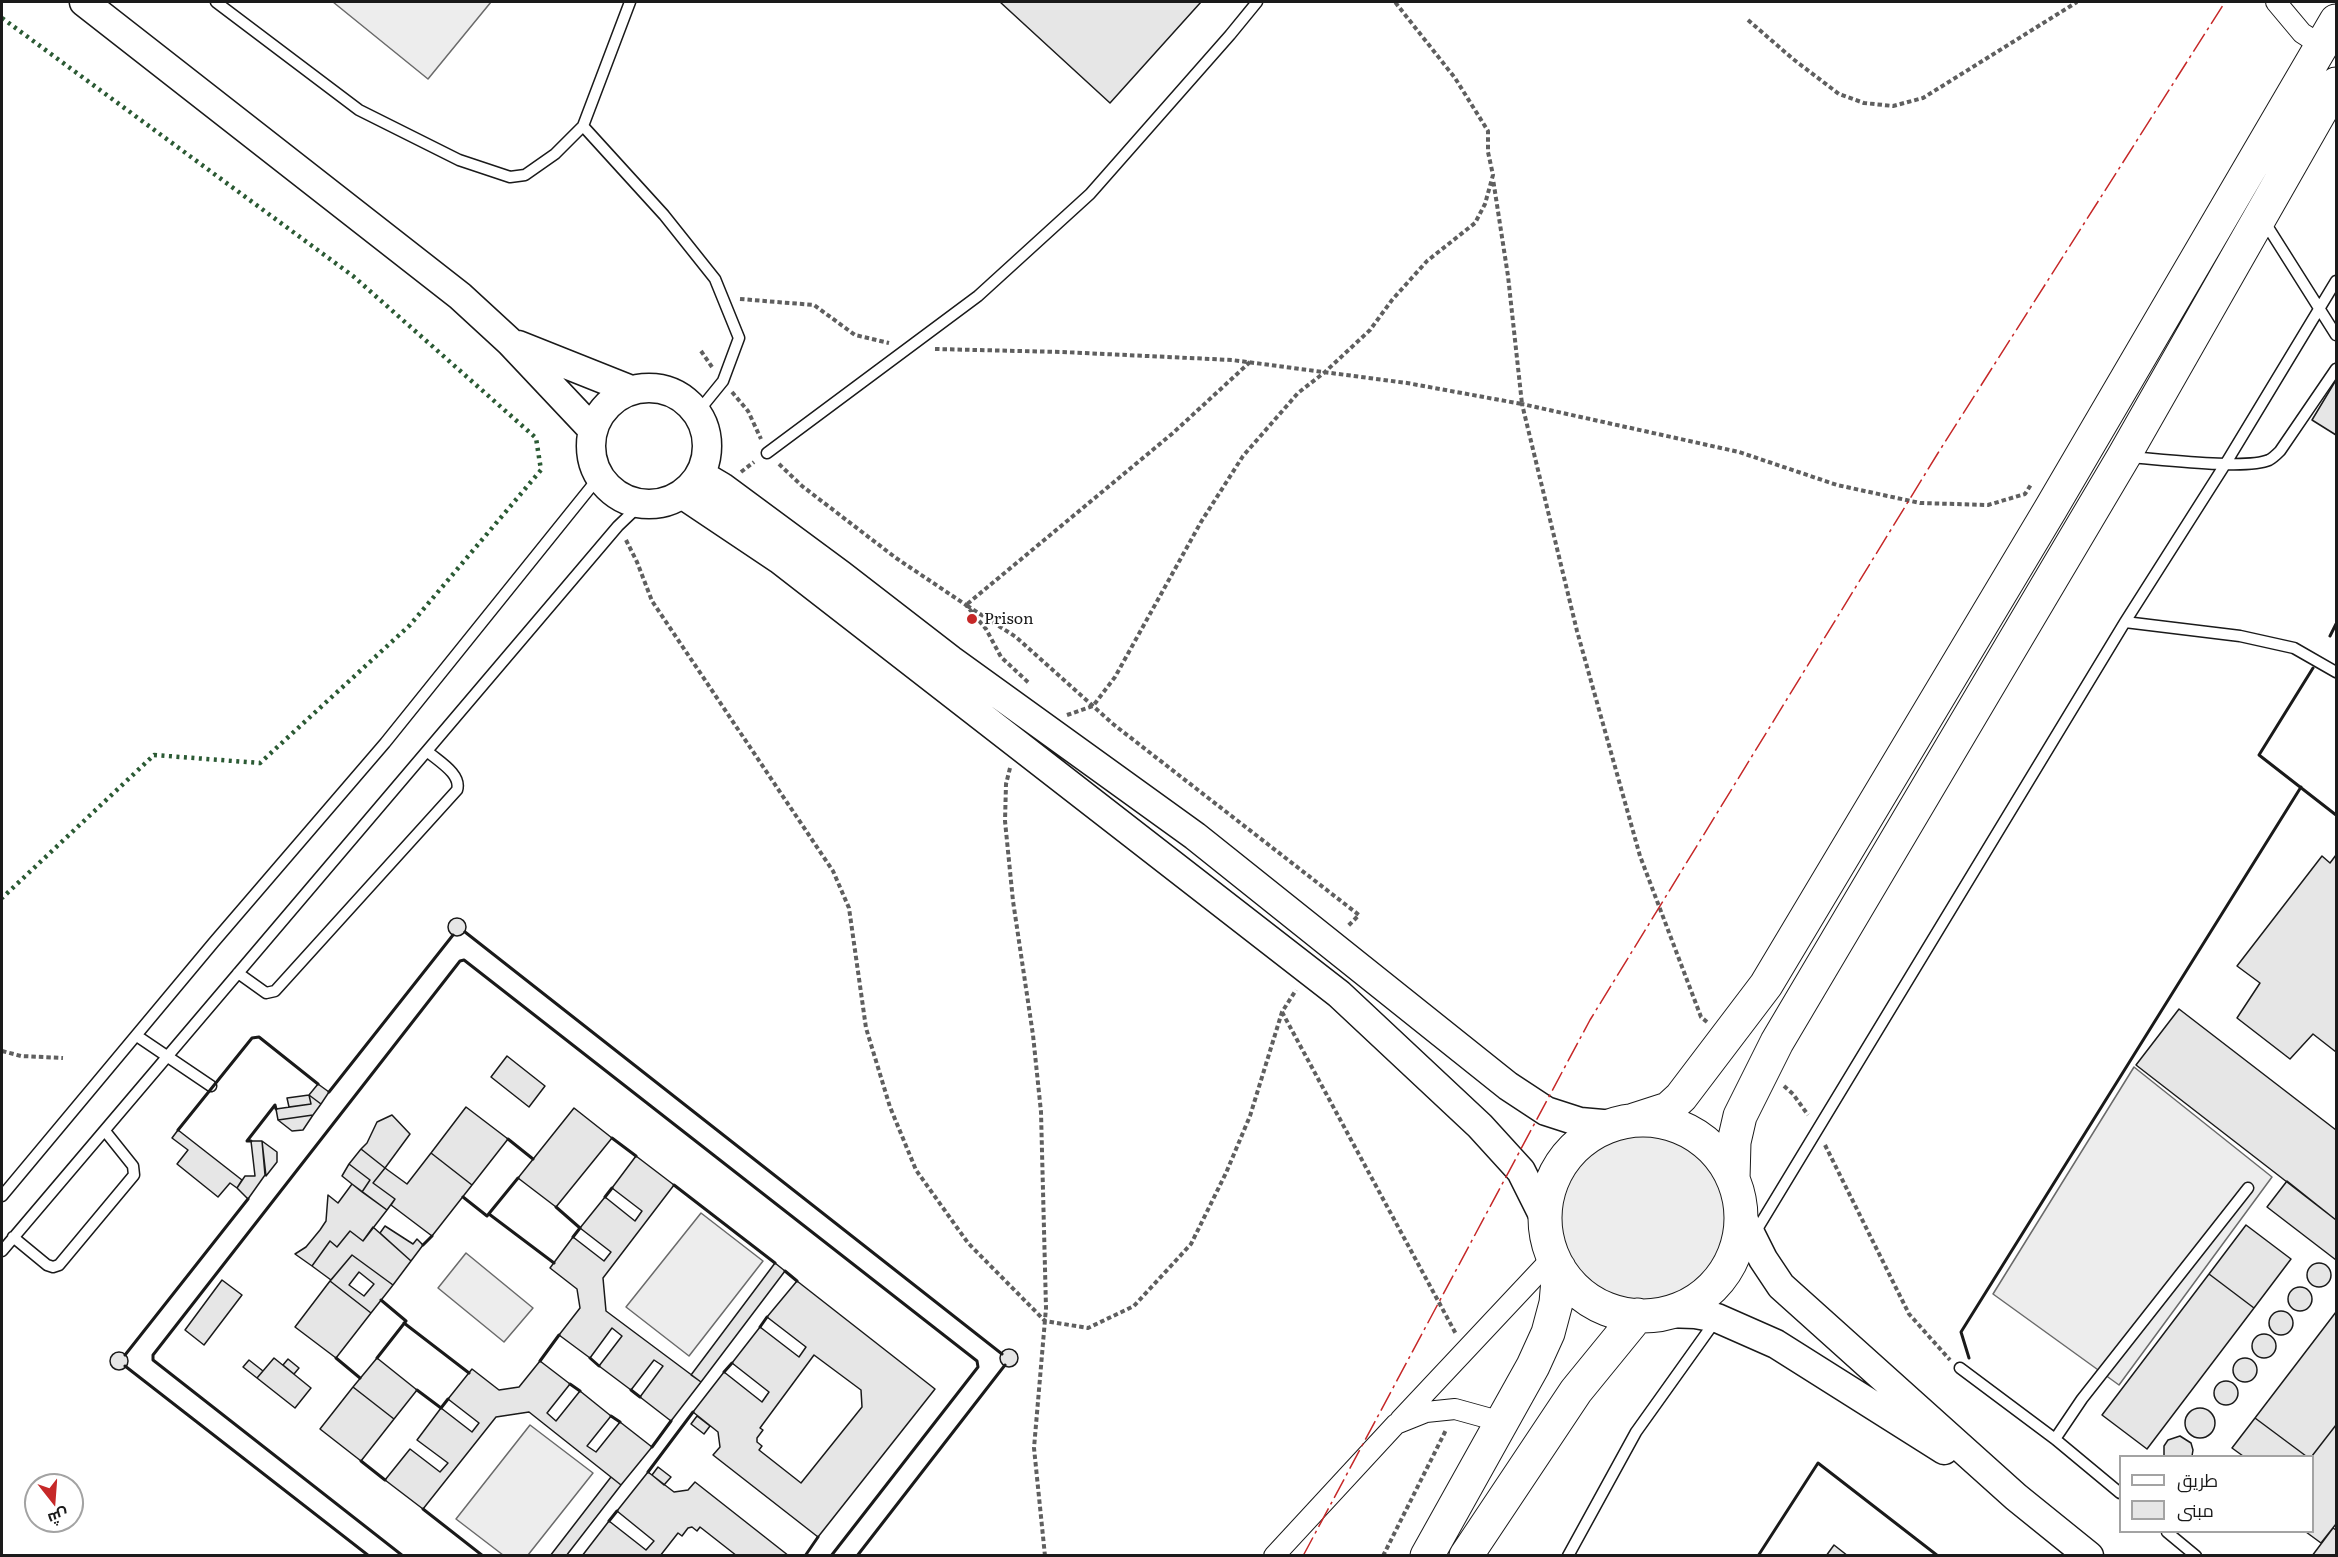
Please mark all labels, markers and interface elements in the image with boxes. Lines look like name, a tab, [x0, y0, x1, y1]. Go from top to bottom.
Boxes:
place label: Prison	[984, 609, 1034, 629]
marker: Prison	[965, 612, 979, 626]
legend	[2119, 1455, 2314, 1533]
text: طريق	[2177, 1466, 2218, 1493]
north arrow	[24, 1473, 84, 1533]
text: مبنى	[2177, 1496, 2214, 1523]
text: ش	[45, 1504, 72, 1533]

